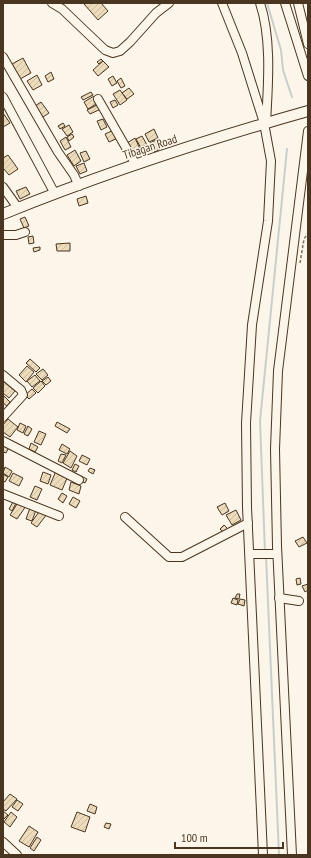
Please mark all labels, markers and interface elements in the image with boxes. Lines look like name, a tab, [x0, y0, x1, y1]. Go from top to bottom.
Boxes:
street label: Tibagan Road	[121, 131, 179, 162]
scale bar	[175, 824, 283, 850]
text: 100 m	[181, 830, 208, 845]

